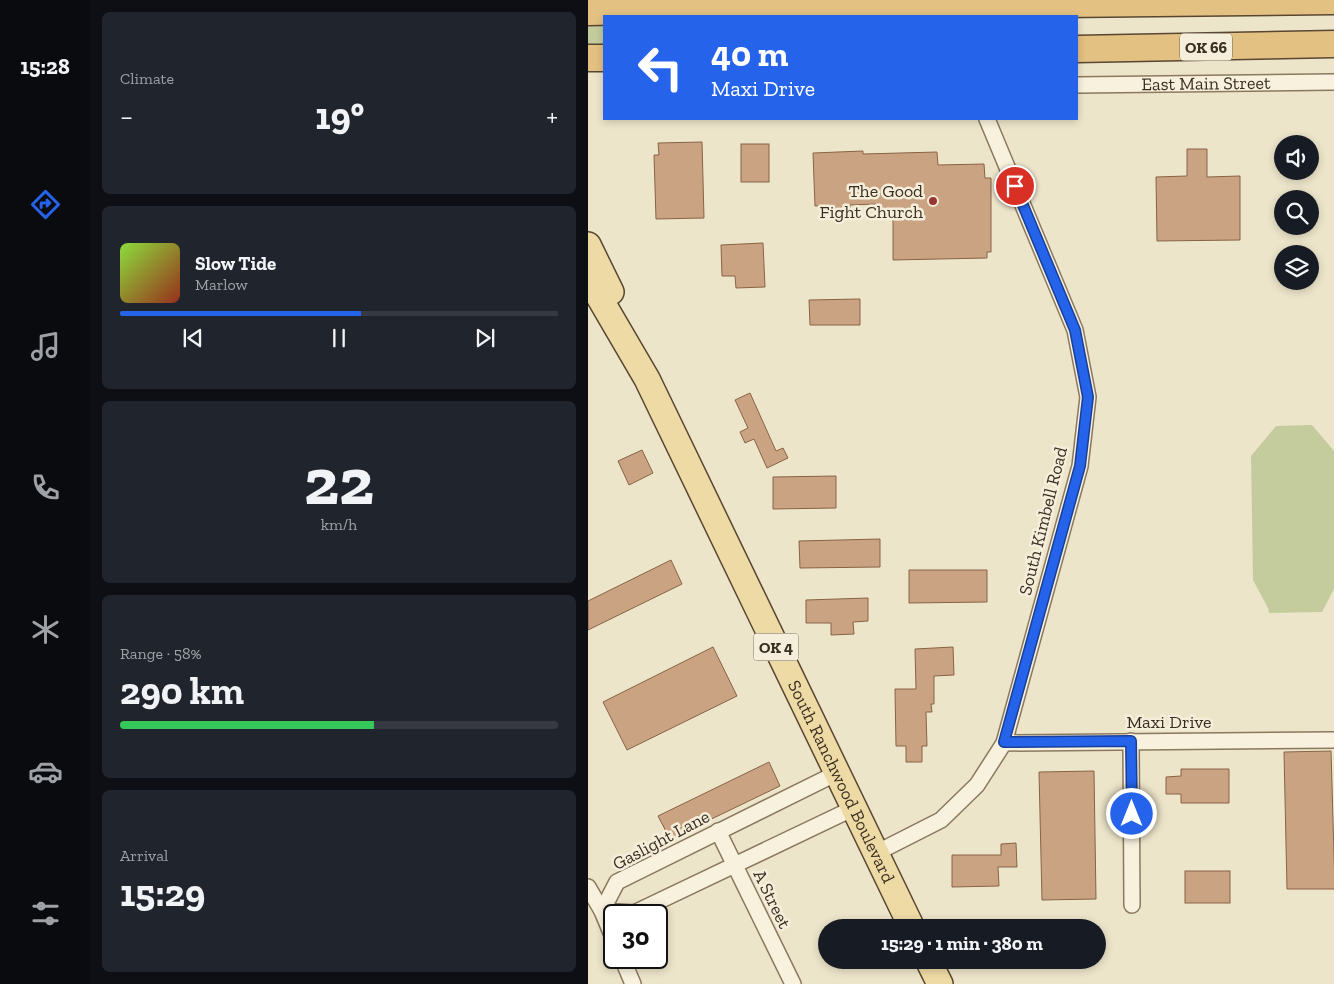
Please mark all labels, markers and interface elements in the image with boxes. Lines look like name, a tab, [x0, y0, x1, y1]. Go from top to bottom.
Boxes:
text: 40 m	[711, 33, 788, 75]
road number: OK 66	[1180, 34, 1232, 61]
icon: left	[628, 35, 693, 100]
text: 15:28	[20, 53, 70, 80]
text: Climate	[120, 69, 174, 88]
street label: East Main Street	[1141, 72, 1271, 95]
text: Maxi Drive	[711, 75, 815, 102]
text: 19°	[315, 93, 364, 139]
text: −	[120, 100, 133, 133]
text: +	[546, 100, 558, 133]
map controls	[1274, 135, 1319, 290]
button: sound	[1274, 135, 1319, 180]
pin	[994, 165, 1036, 207]
icon: arrive	[1001, 172, 1029, 200]
place label: The Good Fight Church	[819, 180, 923, 223]
icon: directions	[28, 187, 63, 222]
button: search	[1274, 190, 1319, 235]
marker: The Good Fight Church	[927, 195, 939, 207]
button: layers	[1274, 245, 1319, 290]
text: Slow Tide	[195, 252, 276, 275]
text: Marlow	[195, 275, 248, 294]
icon: previous	[179, 324, 207, 352]
icon: pause	[325, 324, 353, 352]
icon: next	[471, 324, 499, 352]
icon: music	[28, 329, 63, 364]
text: 22	[304, 443, 374, 521]
street label: South Kimbell Road	[1014, 444, 1072, 597]
icon: phone	[28, 470, 63, 505]
text: km/h	[321, 515, 357, 534]
icon: climate	[28, 612, 63, 647]
road number: OK 4	[754, 634, 798, 660]
text: Range · 58%	[120, 644, 202, 663]
text: 290 km	[120, 668, 244, 714]
street label: South Ranchwood Boulevard	[783, 677, 900, 887]
street label: Maxi Drive	[1126, 711, 1212, 733]
icon: car	[28, 754, 63, 789]
position arrow	[1105, 787, 1157, 839]
street label: Gaslight Lane	[609, 805, 713, 875]
text: Arrival	[120, 846, 168, 865]
street label: A Street	[748, 866, 796, 932]
text: 15:29	[120, 870, 205, 916]
icon: filters	[28, 896, 63, 931]
speed limit sign: 30	[603, 904, 668, 969]
text: 15:29 · 1 min · 380 m	[881, 932, 1043, 955]

